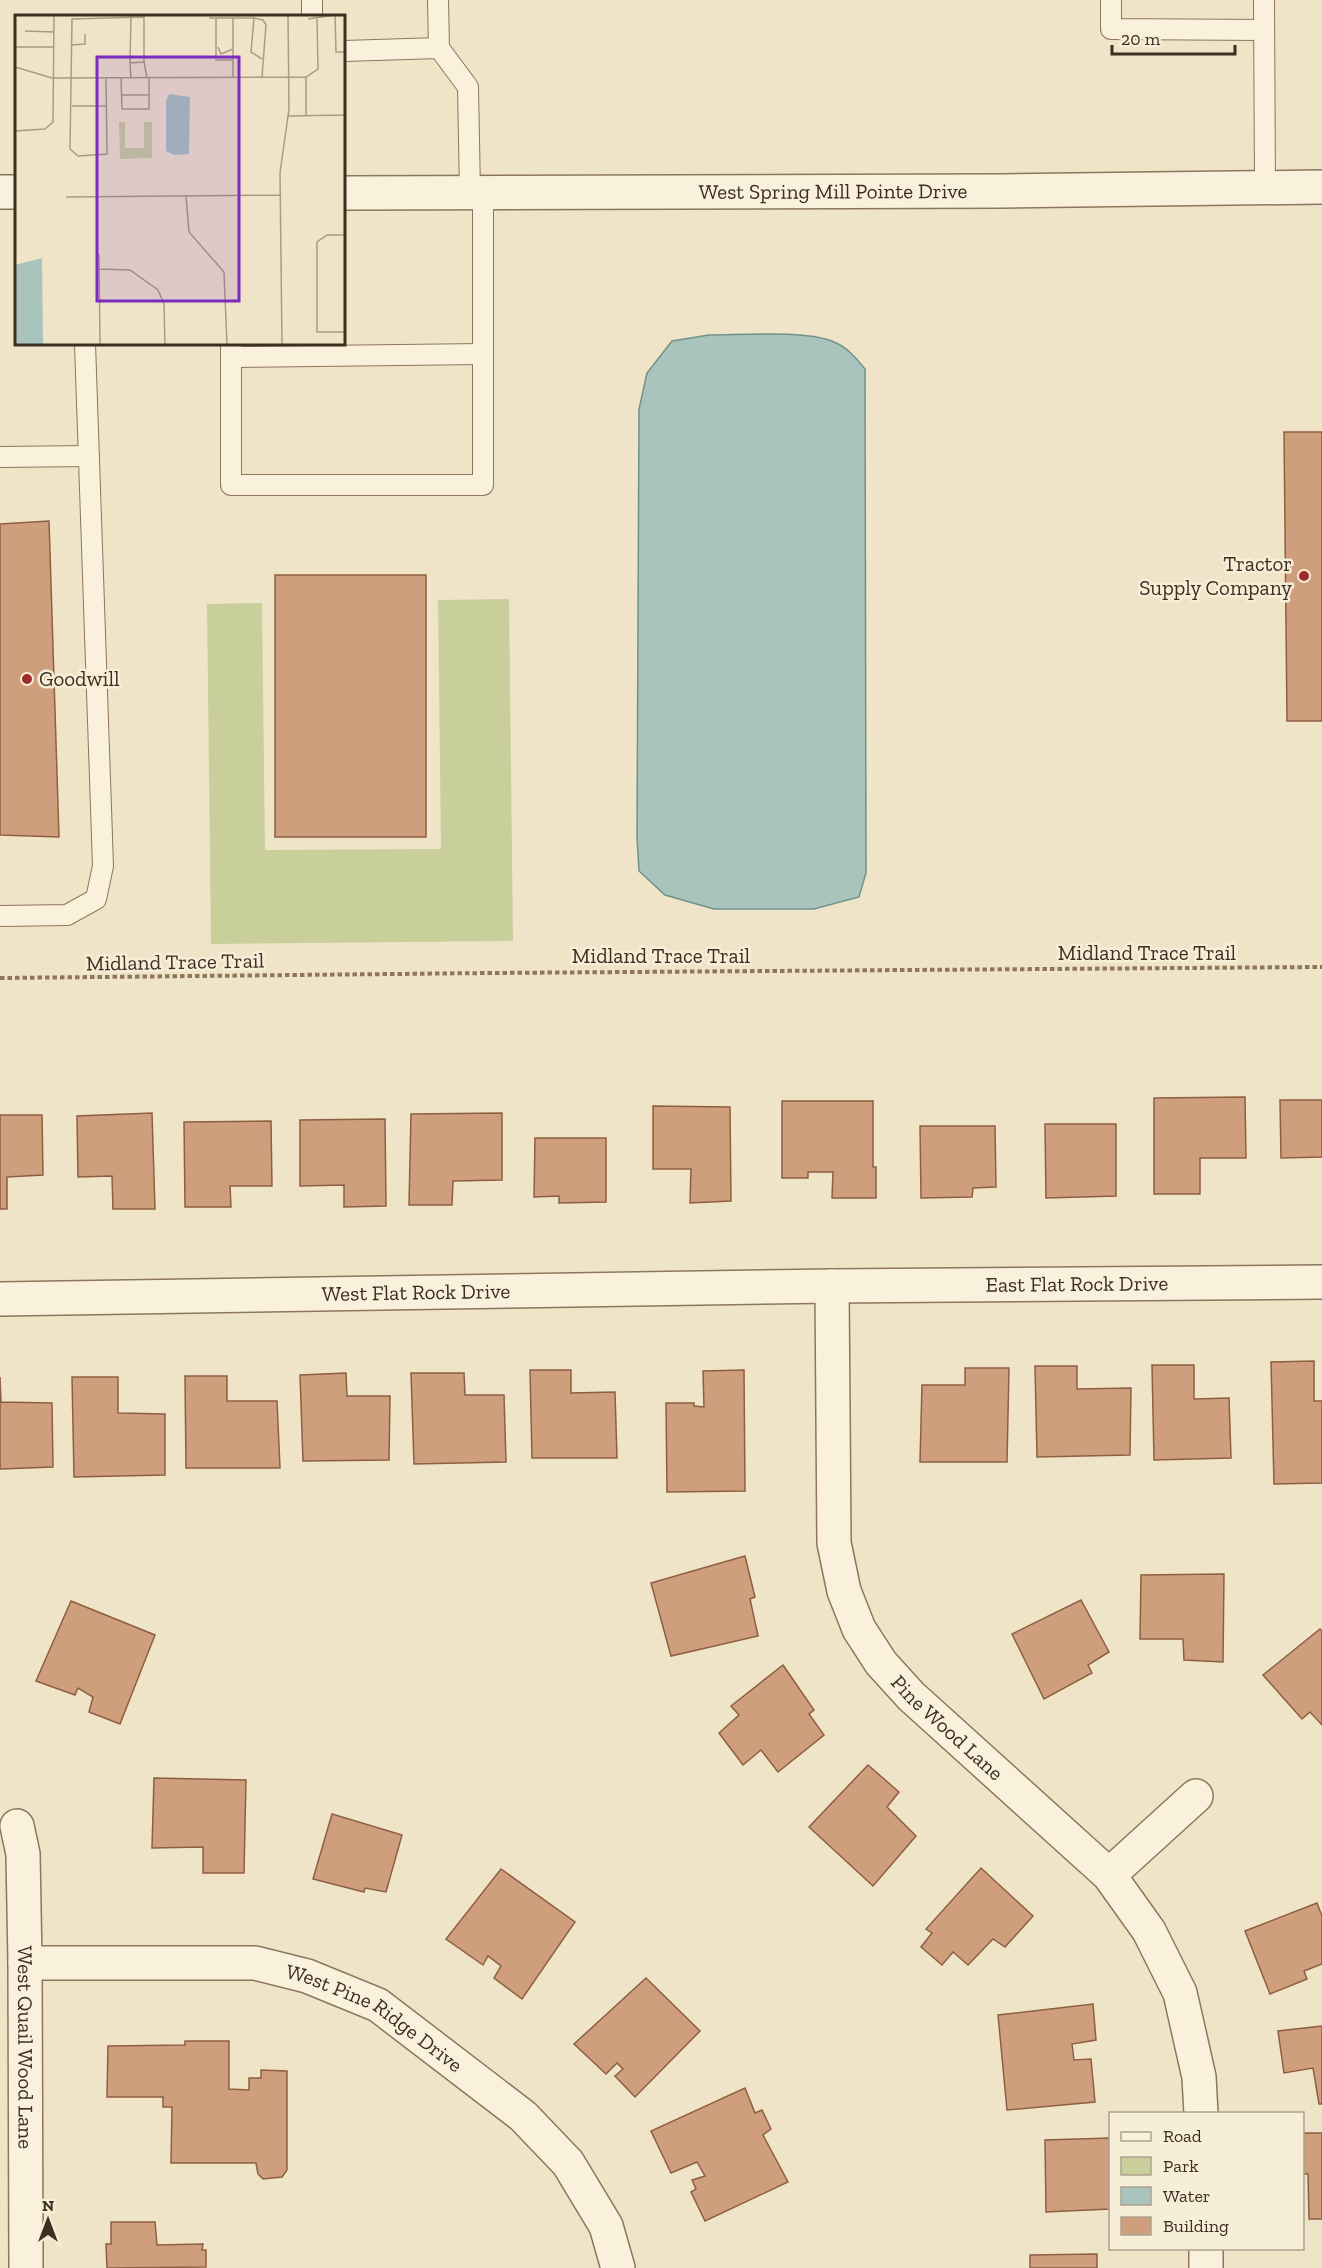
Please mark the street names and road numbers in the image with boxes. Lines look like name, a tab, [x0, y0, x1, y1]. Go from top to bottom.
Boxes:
street label: West Spring Mill Pointe Drive	[699, 178, 968, 204]
street label: Midland Trace Trail	[1058, 940, 1237, 965]
street label: Midland Trace Trail	[572, 943, 751, 968]
street label: Midland Trace Trail	[86, 947, 265, 976]
street label: East Flat Rock Drive	[985, 1270, 1168, 1297]
street label: West Flat Rock Drive	[321, 1278, 511, 1306]
street label: Pine Wood Lane	[886, 1670, 1009, 1785]
street label: West Quail Wood Lane	[13, 1945, 39, 2149]
street label: West Pine Ridge Drive	[284, 1958, 468, 2077]

